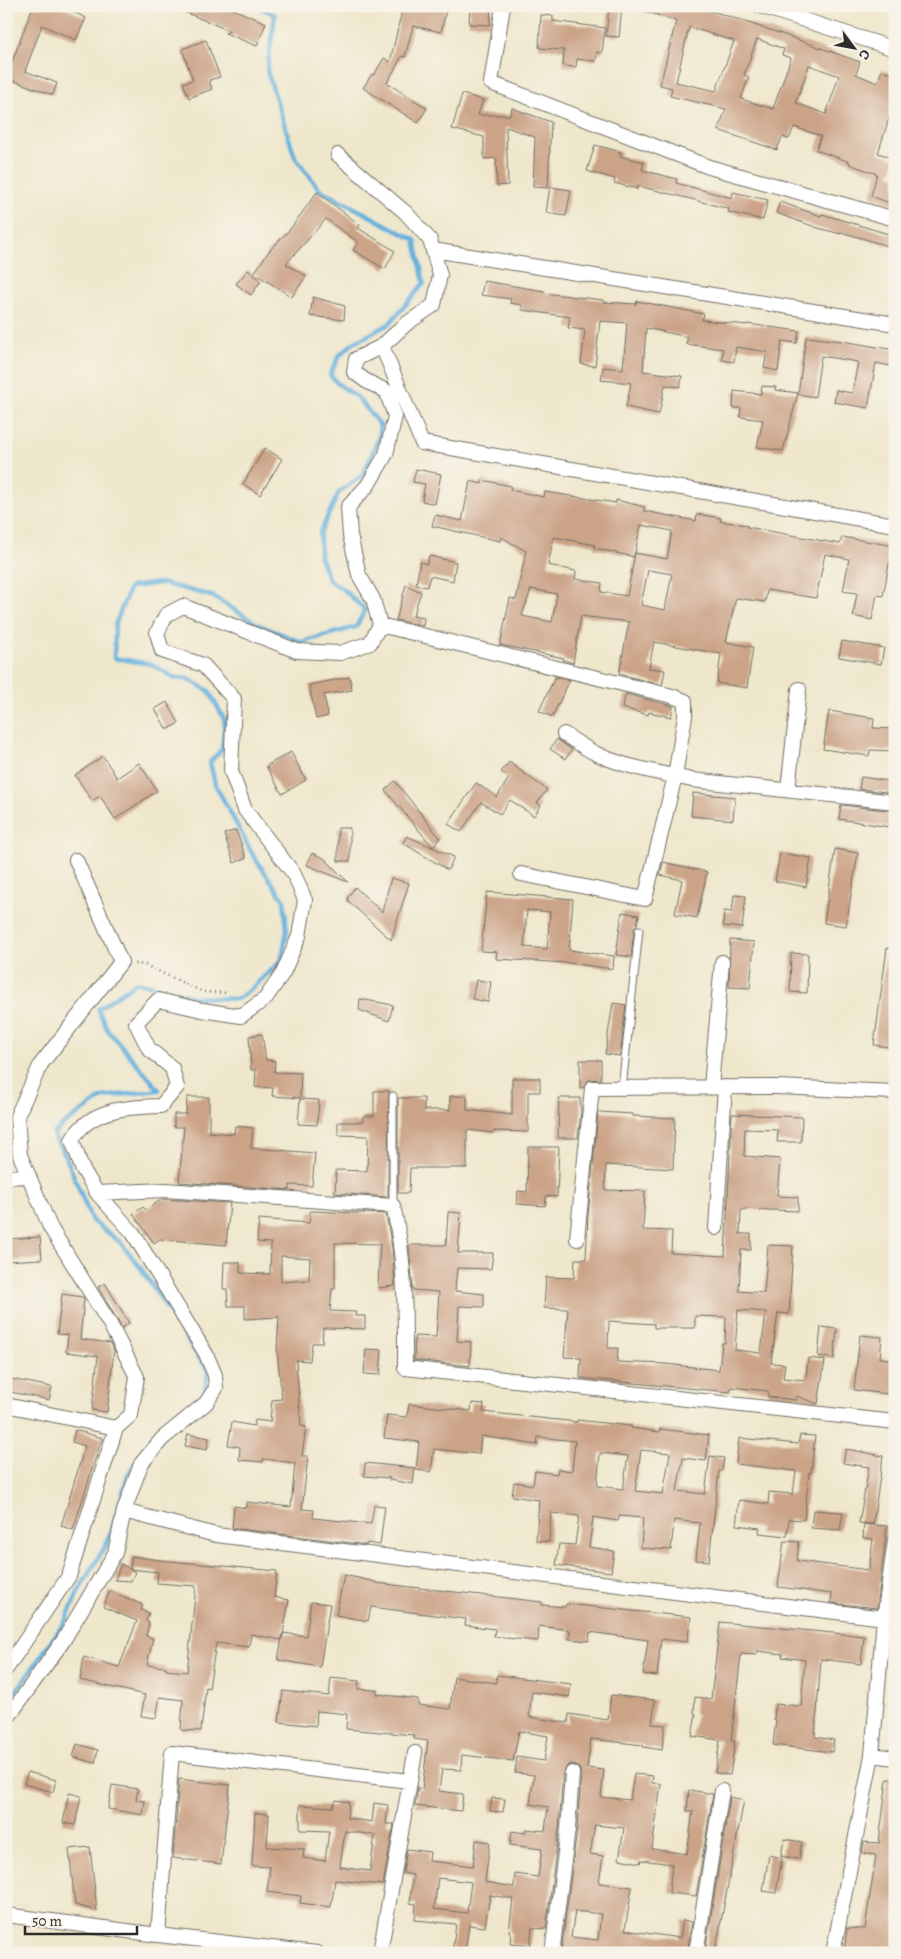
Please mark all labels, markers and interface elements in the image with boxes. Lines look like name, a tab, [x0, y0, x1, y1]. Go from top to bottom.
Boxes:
north arrow	[828, 22, 878, 72]
text: С	[854, 46, 875, 64]
scale bar	[25, 1904, 138, 1936]
text: 50 m	[32, 1911, 62, 1931]

